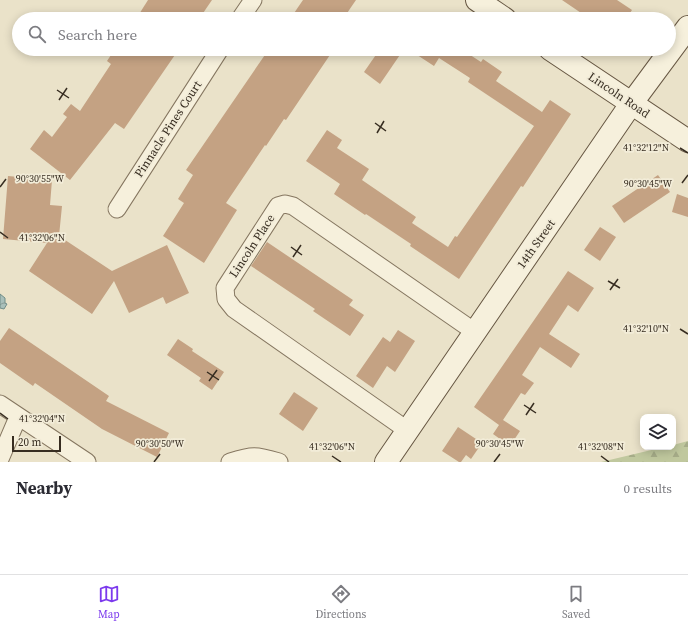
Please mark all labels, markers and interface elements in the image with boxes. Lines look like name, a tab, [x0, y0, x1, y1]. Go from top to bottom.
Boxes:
search box	[12, 12, 676, 56]
icon: search	[26, 23, 48, 45]
text: Search here	[58, 24, 137, 45]
street label: Lincoln Road	[585, 68, 653, 122]
street label: Pinnacle Pines Court	[131, 78, 205, 180]
text: 41°32'12"N	[623, 141, 669, 154]
text: 90°30'55"W	[16, 172, 65, 185]
text: 90°30'45"W	[624, 177, 673, 190]
street label: Lincoln Place	[226, 211, 278, 281]
street label: 14th Street	[513, 216, 559, 272]
text: 41°32'06"N	[19, 231, 65, 244]
text: 41°32'10"N	[623, 322, 669, 335]
text: 41°32'04"N	[19, 412, 65, 425]
map controls	[640, 414, 676, 450]
button: layers	[640, 414, 676, 450]
scale bar	[12, 434, 61, 453]
text: 20 m	[18, 435, 41, 450]
text: 90°30'50"W	[136, 437, 185, 450]
text: 90°30'45"W	[476, 437, 525, 450]
text: 41°32'06"N	[309, 440, 355, 453]
text: 41°32'08"N	[578, 440, 624, 453]
text: Nearby	[16, 476, 72, 500]
text: 0 results	[624, 480, 672, 497]
tab: Map	[98, 583, 120, 622]
tab: Directions	[315, 583, 366, 622]
tab: Saved	[562, 583, 590, 622]

